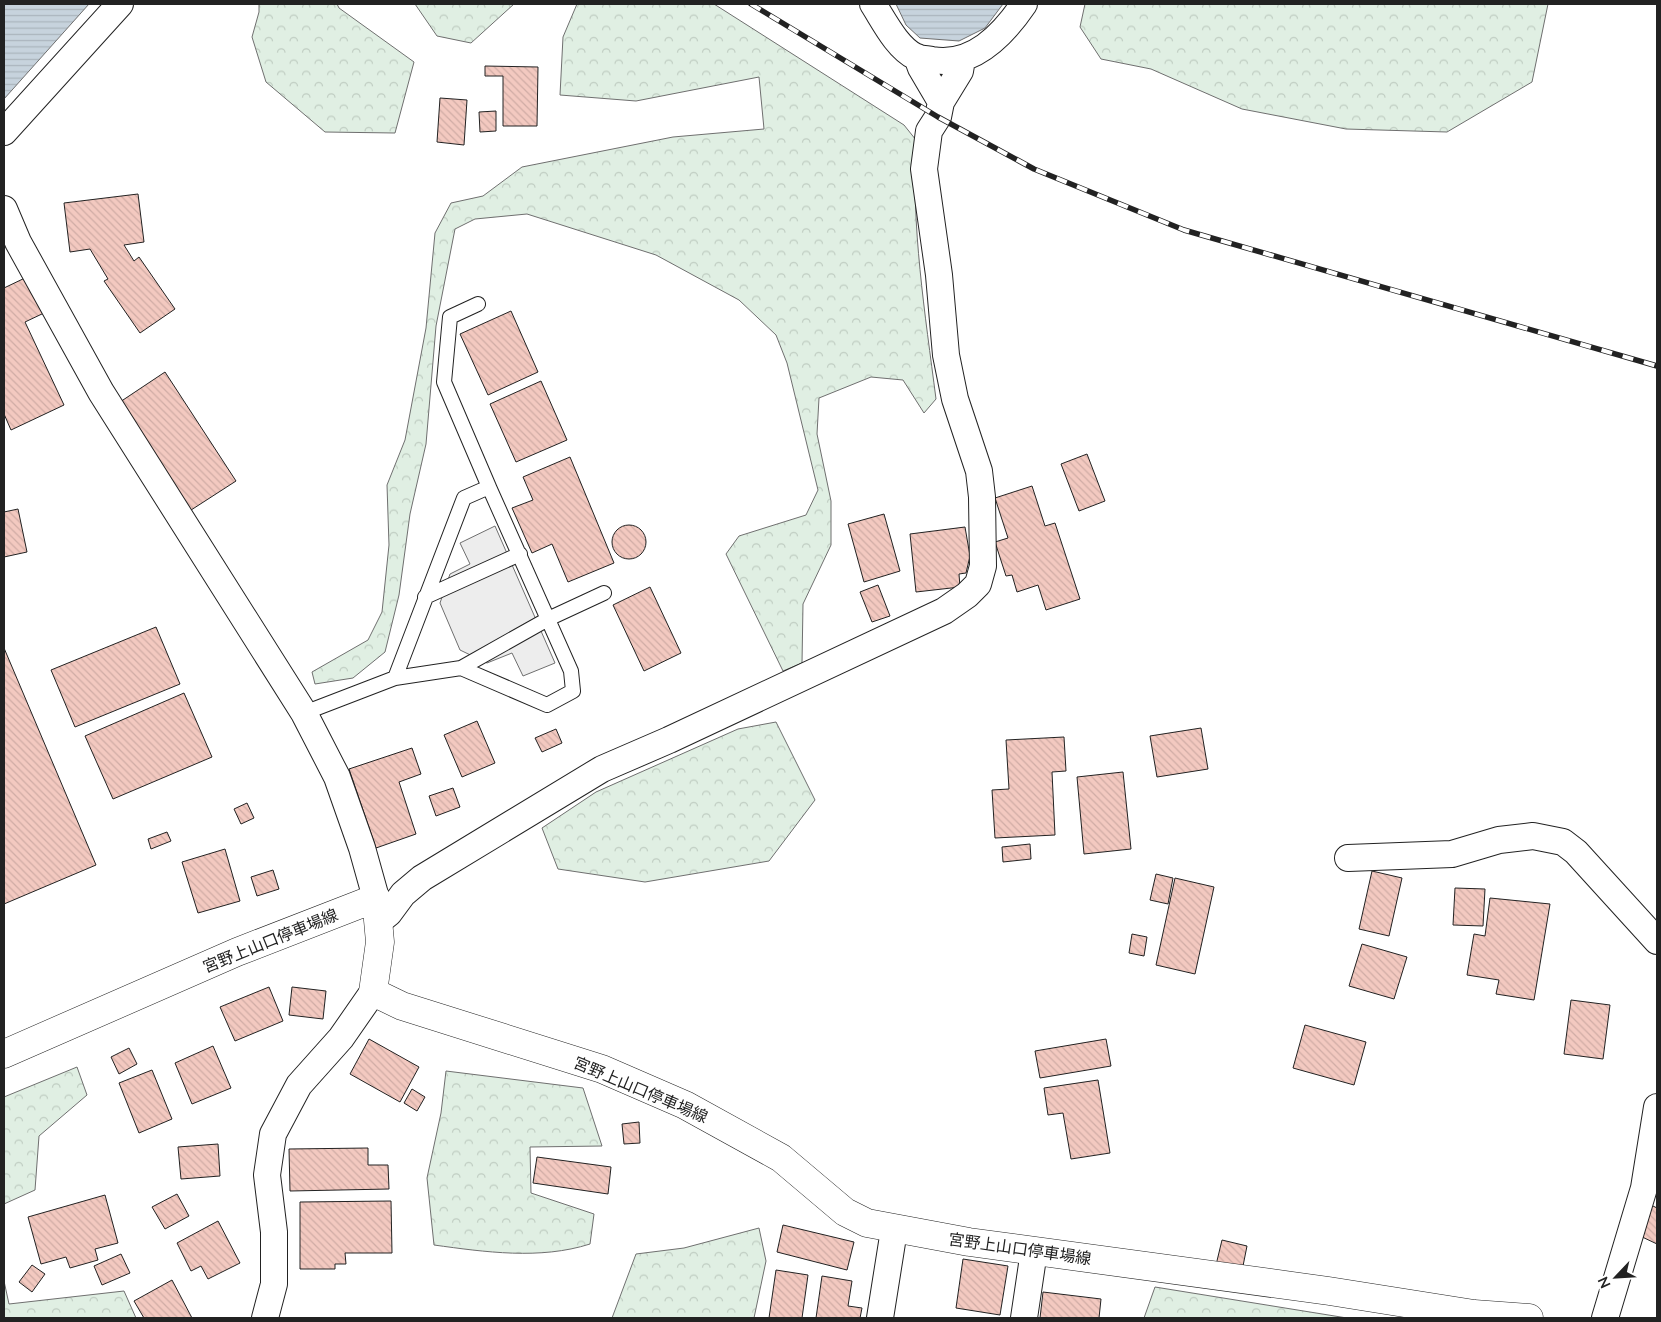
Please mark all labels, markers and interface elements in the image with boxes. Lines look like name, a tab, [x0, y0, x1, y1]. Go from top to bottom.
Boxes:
street label: 宮野上山口停車場線	[200, 904, 340, 976]
street label: 宮野上山口停車場線	[571, 1052, 711, 1126]
street label: 宮野上山口停車場線	[947, 1229, 1093, 1267]
north arrow	[1591, 1252, 1641, 1302]
text: N	[1594, 1274, 1614, 1291]

